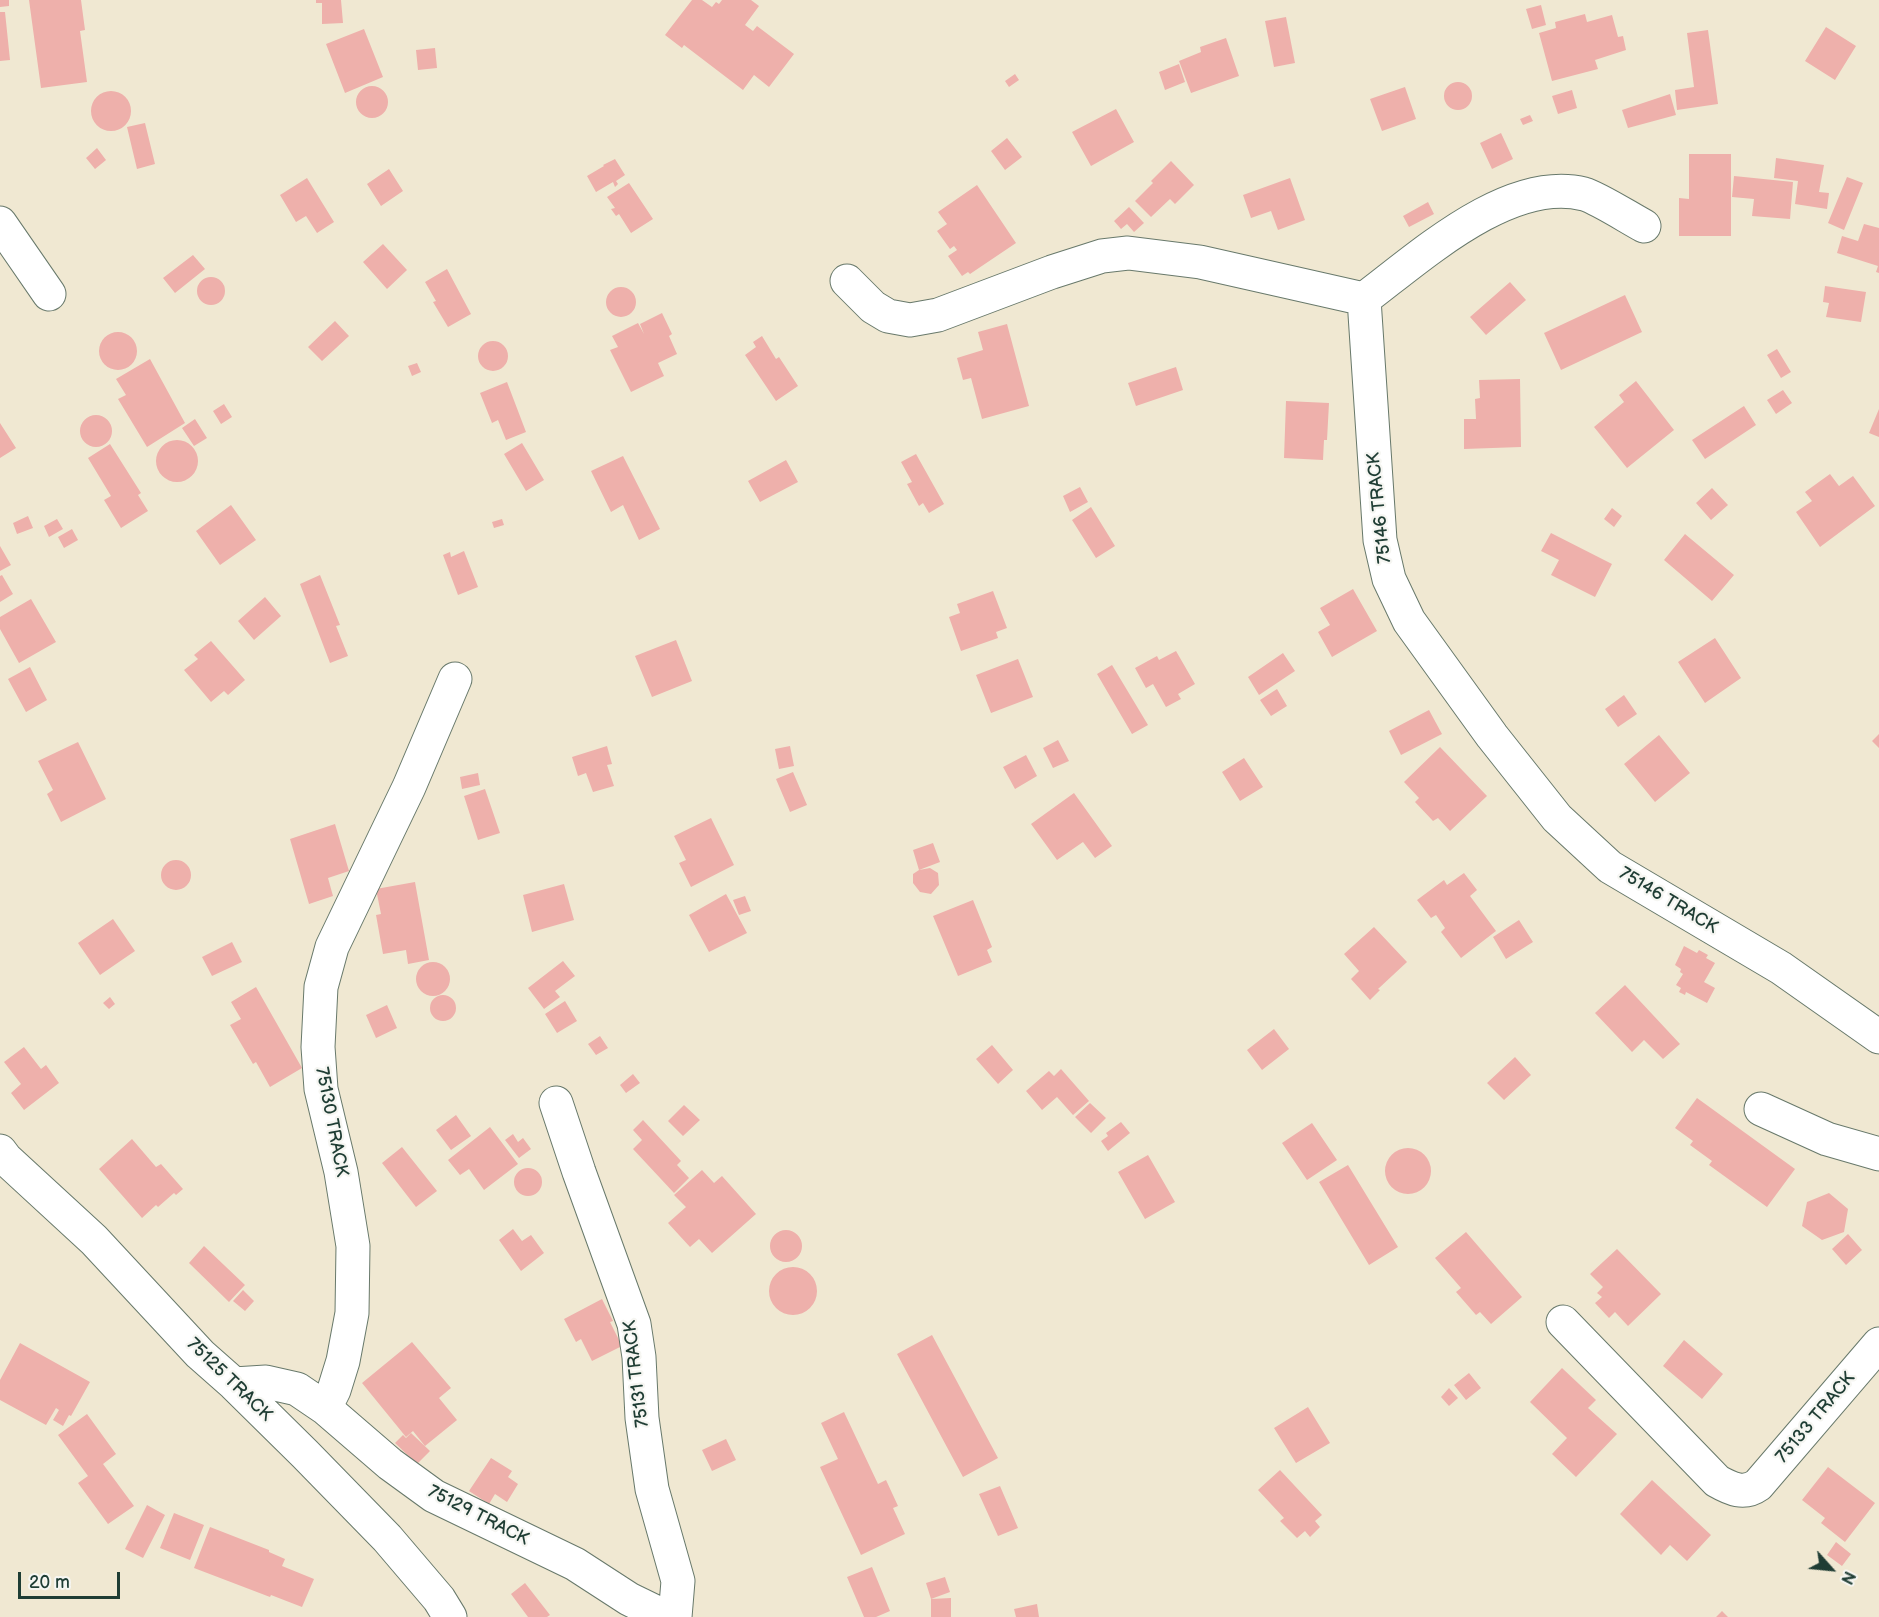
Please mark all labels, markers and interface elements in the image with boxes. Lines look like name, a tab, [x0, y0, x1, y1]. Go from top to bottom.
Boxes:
street label: 75146 TRACK	[1363, 451, 1397, 565]
street label: 75146 TRACK	[1615, 863, 1721, 939]
street label: 75130 TRACK	[310, 1065, 352, 1179]
street label: 75131 TRACK	[620, 1319, 654, 1429]
street label: 75125 TRACK	[182, 1334, 276, 1426]
street label: 75133 TRACK	[1772, 1368, 1860, 1468]
street label: 75129 TRACK	[424, 1481, 532, 1551]
north arrow	[1801, 1539, 1861, 1599]
scale bar	[21, 1560, 123, 1598]
text: N	[1836, 1568, 1859, 1587]
text: 20 m	[29, 1572, 70, 1593]

